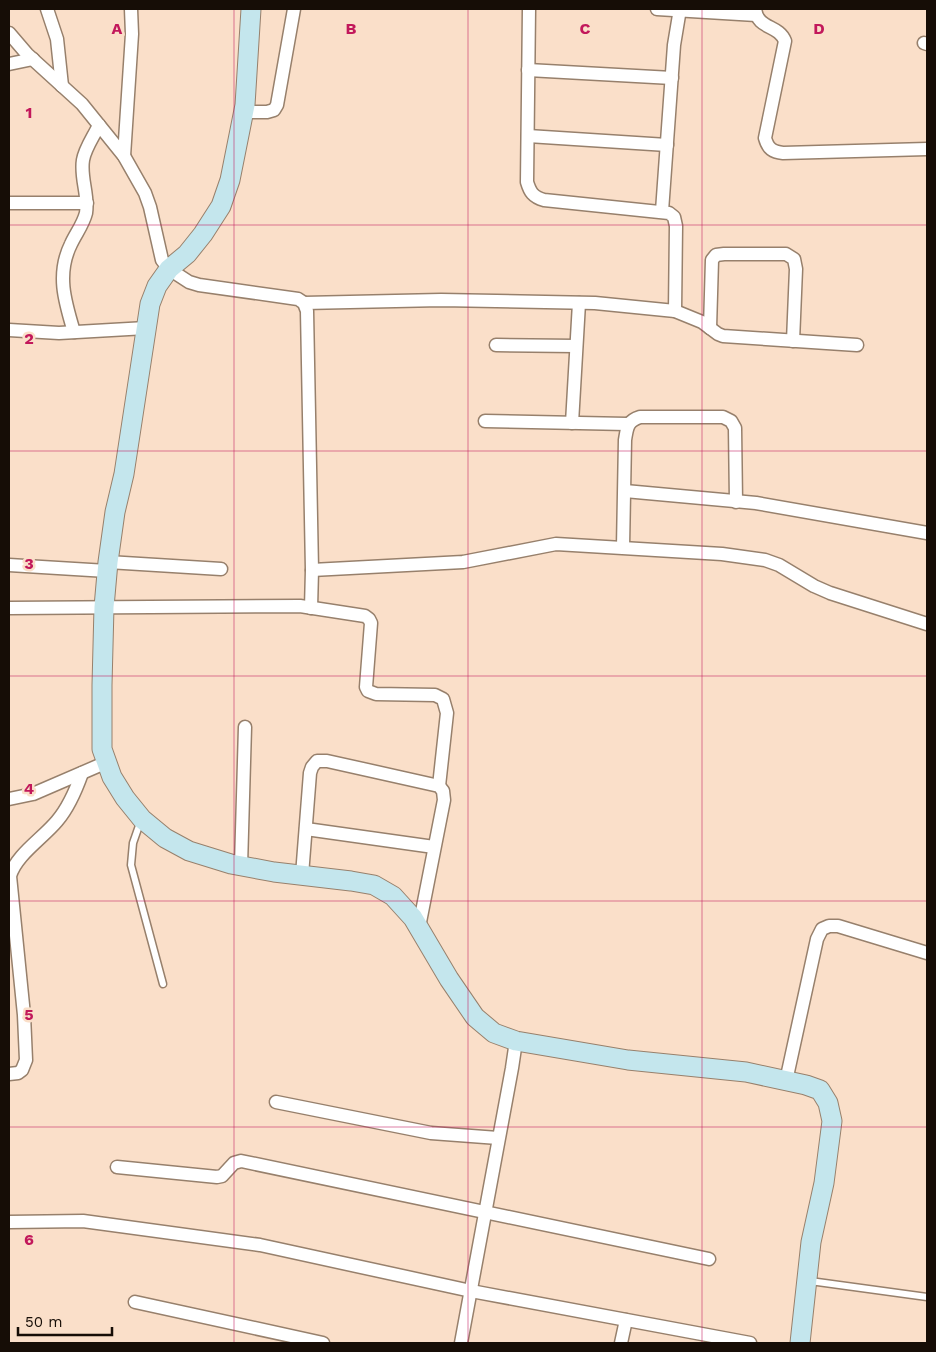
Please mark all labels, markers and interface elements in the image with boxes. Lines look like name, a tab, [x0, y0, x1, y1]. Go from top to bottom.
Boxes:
text: A	[112, 19, 123, 38]
text: B	[346, 19, 357, 38]
text: C	[580, 19, 591, 38]
text: D	[813, 19, 825, 38]
text: 1	[26, 103, 32, 122]
text: 2	[24, 329, 34, 348]
text: 3	[24, 554, 34, 573]
text: 4	[24, 779, 34, 798]
text: 5	[24, 1005, 34, 1024]
text: 6	[24, 1230, 34, 1249]
scale bar	[18, 1304, 111, 1336]
text: 50 m	[25, 1313, 62, 1331]

